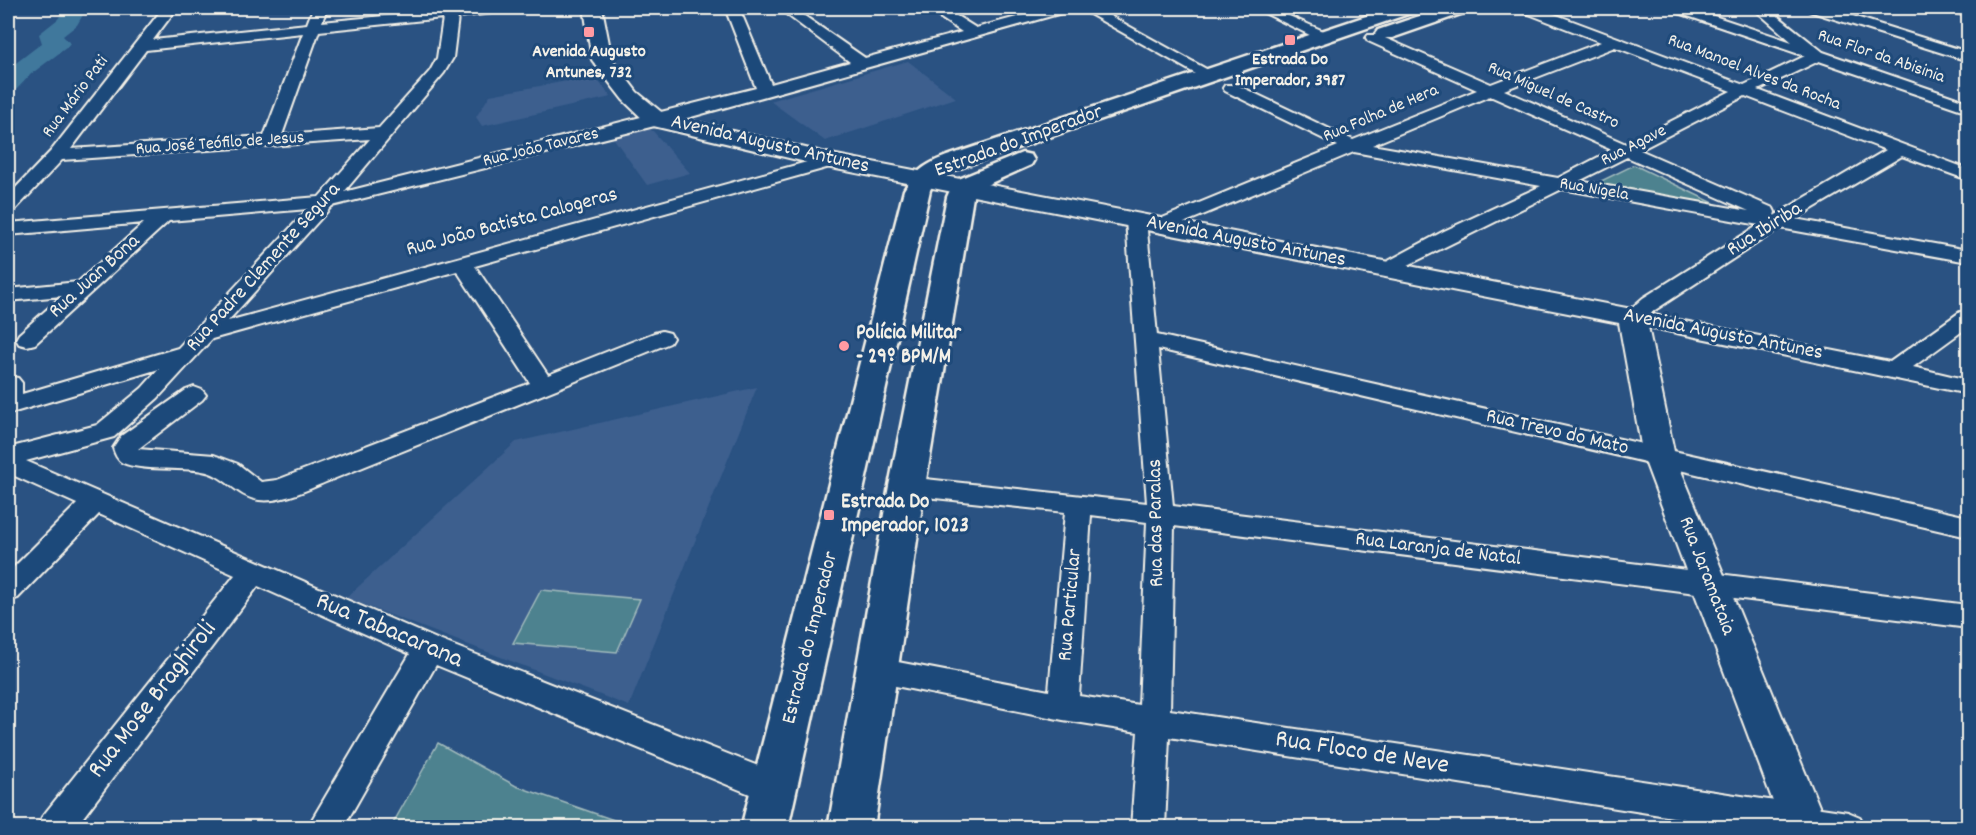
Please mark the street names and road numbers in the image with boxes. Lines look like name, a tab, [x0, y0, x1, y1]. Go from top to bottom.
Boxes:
street label: Rua Flor da Abisinia	[1814, 24, 1948, 91]
street label: Rua Manoel Alves da Rocha	[1664, 28, 1845, 118]
street label: Rua Mário Pati	[37, 51, 115, 143]
street label: Rua Miguel de Castro	[1483, 56, 1623, 136]
street label: Rua Folha de Hera	[1320, 78, 1443, 150]
street label: Estrada do Imperador	[931, 98, 1107, 186]
street label: Avenida Augusto Antunes	[668, 108, 872, 182]
street label: Rua Agave	[1597, 119, 1671, 173]
street label: Rua João Tavares	[480, 122, 602, 174]
street label: Rua José Teófilo de Jesus	[135, 126, 305, 162]
street label: Rua Nigela	[1557, 172, 1631, 208]
street label: Rua Padre Clemente Segura	[180, 176, 349, 359]
street label: Rua João Batista Calogeras	[403, 180, 621, 266]
street label: Rua Ibiriba	[1721, 194, 1810, 265]
street label: Avenida Augusto Antunes	[1144, 208, 1348, 276]
street label: Rua Juan Bona	[43, 227, 148, 326]
street label: Avenida Augusto Antunes	[1621, 301, 1825, 369]
street label: Rua Trevo do Mato	[1483, 402, 1631, 464]
street label: Rua das Paralas	[1141, 459, 1173, 587]
street label: Rua Jaramataia	[1670, 512, 1743, 641]
street label: Rua Laranja de Natal	[1353, 525, 1523, 575]
street label: Rua Particular	[1051, 547, 1091, 663]
street label: Estrada do Imperador	[775, 548, 847, 727]
street label: Rua Tabacarana	[310, 583, 469, 679]
street label: Rua Mose Braghiroli	[79, 613, 227, 787]
street label: Rua Floco de Neve	[1272, 721, 1452, 785]

